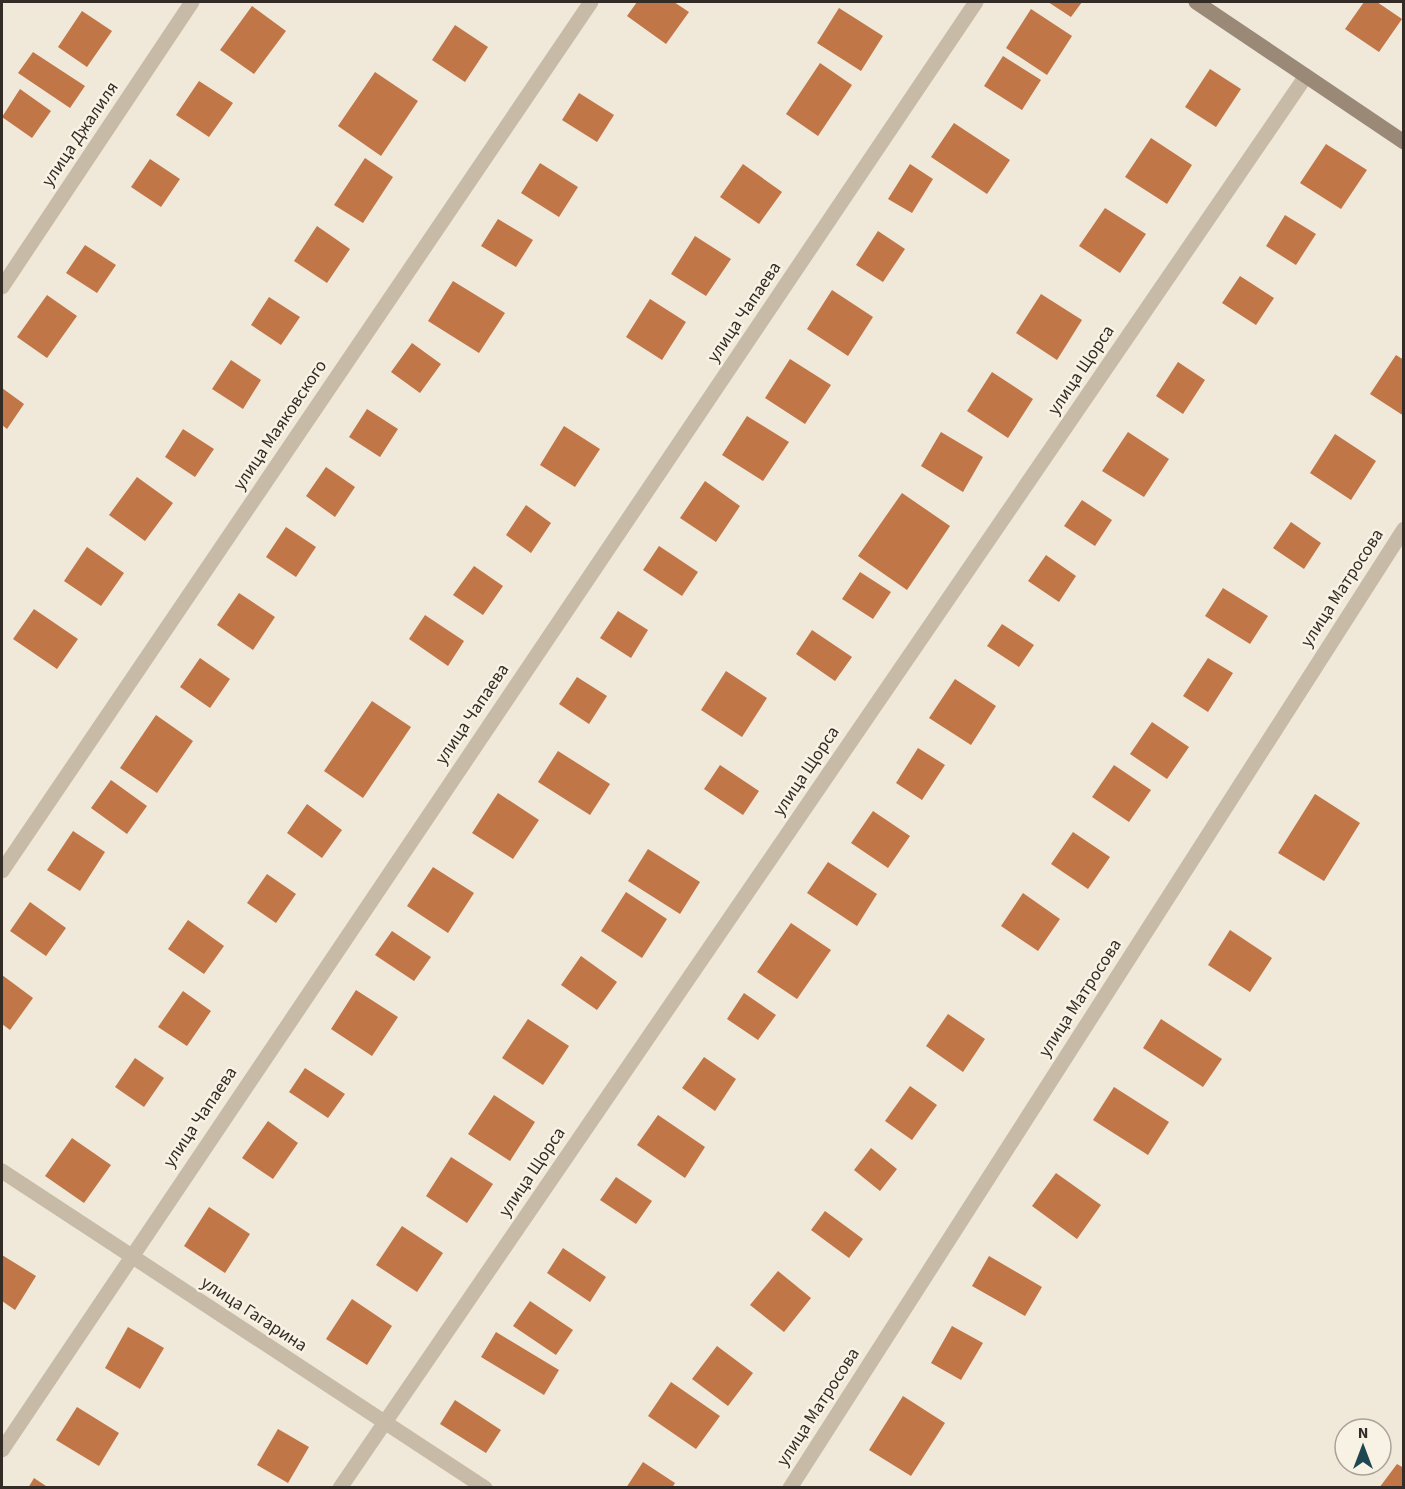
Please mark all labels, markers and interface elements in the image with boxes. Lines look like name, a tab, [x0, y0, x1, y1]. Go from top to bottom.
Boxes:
street label: улица Джалиля	[35, 76, 125, 192]
street label: улица Чапаева	[701, 257, 787, 367]
street label: улица Щорса	[1042, 320, 1120, 420]
street label: улица Маяковского	[227, 355, 333, 495]
street label: улица Матросова	[1294, 524, 1390, 652]
street label: улица Чапаева	[429, 659, 515, 769]
street label: улица Щорса	[767, 721, 845, 821]
street label: улица Матросова	[1032, 934, 1128, 1062]
street label: улица Чапаева	[157, 1062, 243, 1172]
street label: улица Щорса	[493, 1122, 571, 1222]
street label: улица Гагарина	[196, 1270, 312, 1358]
street label: улица Матросова	[770, 1343, 866, 1471]
north arrow	[1333, 1417, 1393, 1477]
text: N	[1358, 1422, 1368, 1444]

